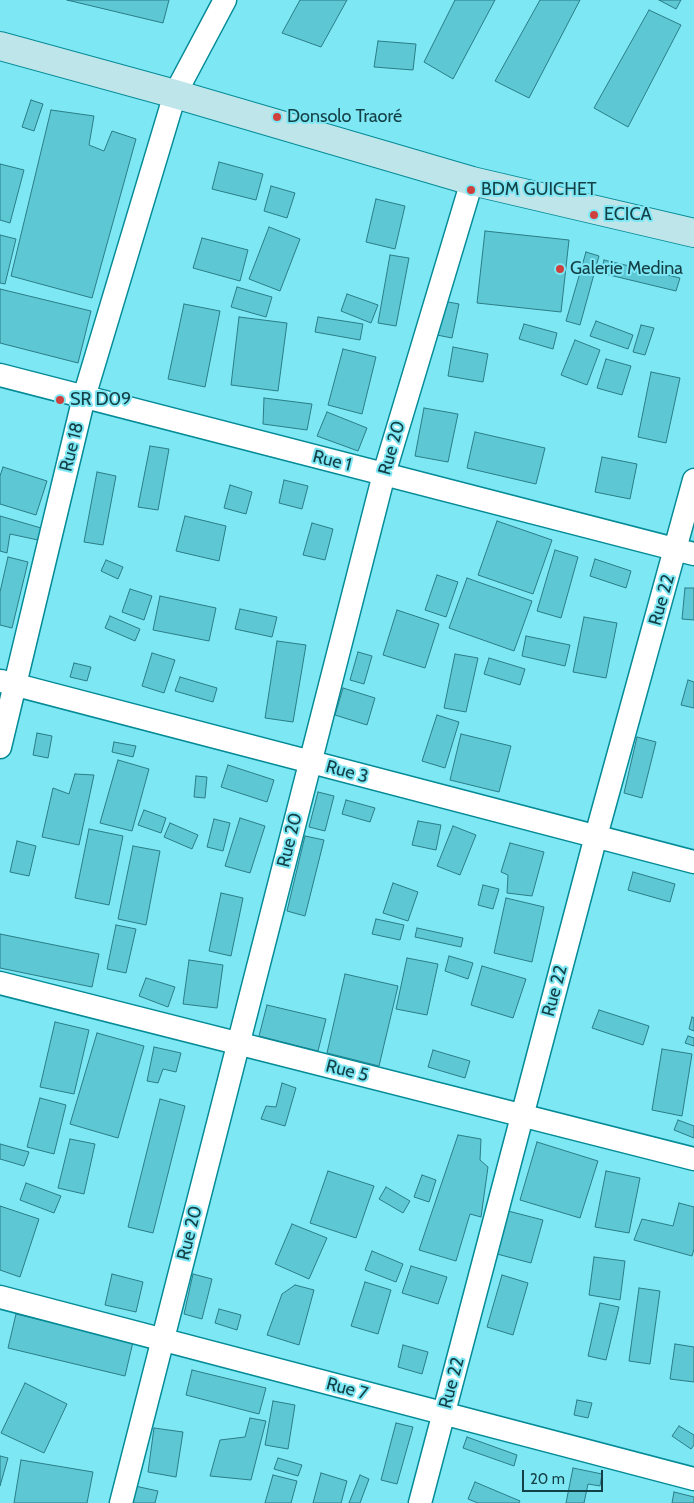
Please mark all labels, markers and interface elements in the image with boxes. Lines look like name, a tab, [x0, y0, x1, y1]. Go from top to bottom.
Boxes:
place label: Donsolo Traoré	[287, 106, 402, 128]
marker: Donsolo Traoré	[271, 111, 283, 123]
place label: BDM GUICHET	[481, 179, 596, 201]
marker: BDM GUICHET	[465, 184, 477, 196]
place label: ECICA	[604, 204, 652, 226]
marker: ECICA	[588, 209, 600, 221]
place label: Galerie Medina	[570, 258, 683, 280]
marker: Galerie Medina	[554, 263, 566, 275]
place label: SR D09	[70, 389, 131, 411]
marker: SR D09	[54, 394, 66, 406]
street label: Rue 20	[374, 418, 410, 478]
street label: Rue 18	[55, 420, 89, 474]
street label: Rue 1	[310, 446, 354, 476]
street label: Rue 22	[644, 572, 680, 628]
street label: Rue 3	[323, 756, 371, 788]
street label: Rue 20	[273, 811, 307, 869]
street label: Rue 22	[538, 963, 572, 1019]
street label: Rue 5	[323, 1055, 371, 1087]
street label: Rue 20	[173, 1204, 207, 1262]
street label: Rue 22	[435, 1355, 469, 1411]
street label: Rue 7	[324, 1373, 370, 1405]
scale bar	[524, 1460, 605, 1492]
text: 20 m	[530, 1470, 565, 1488]

